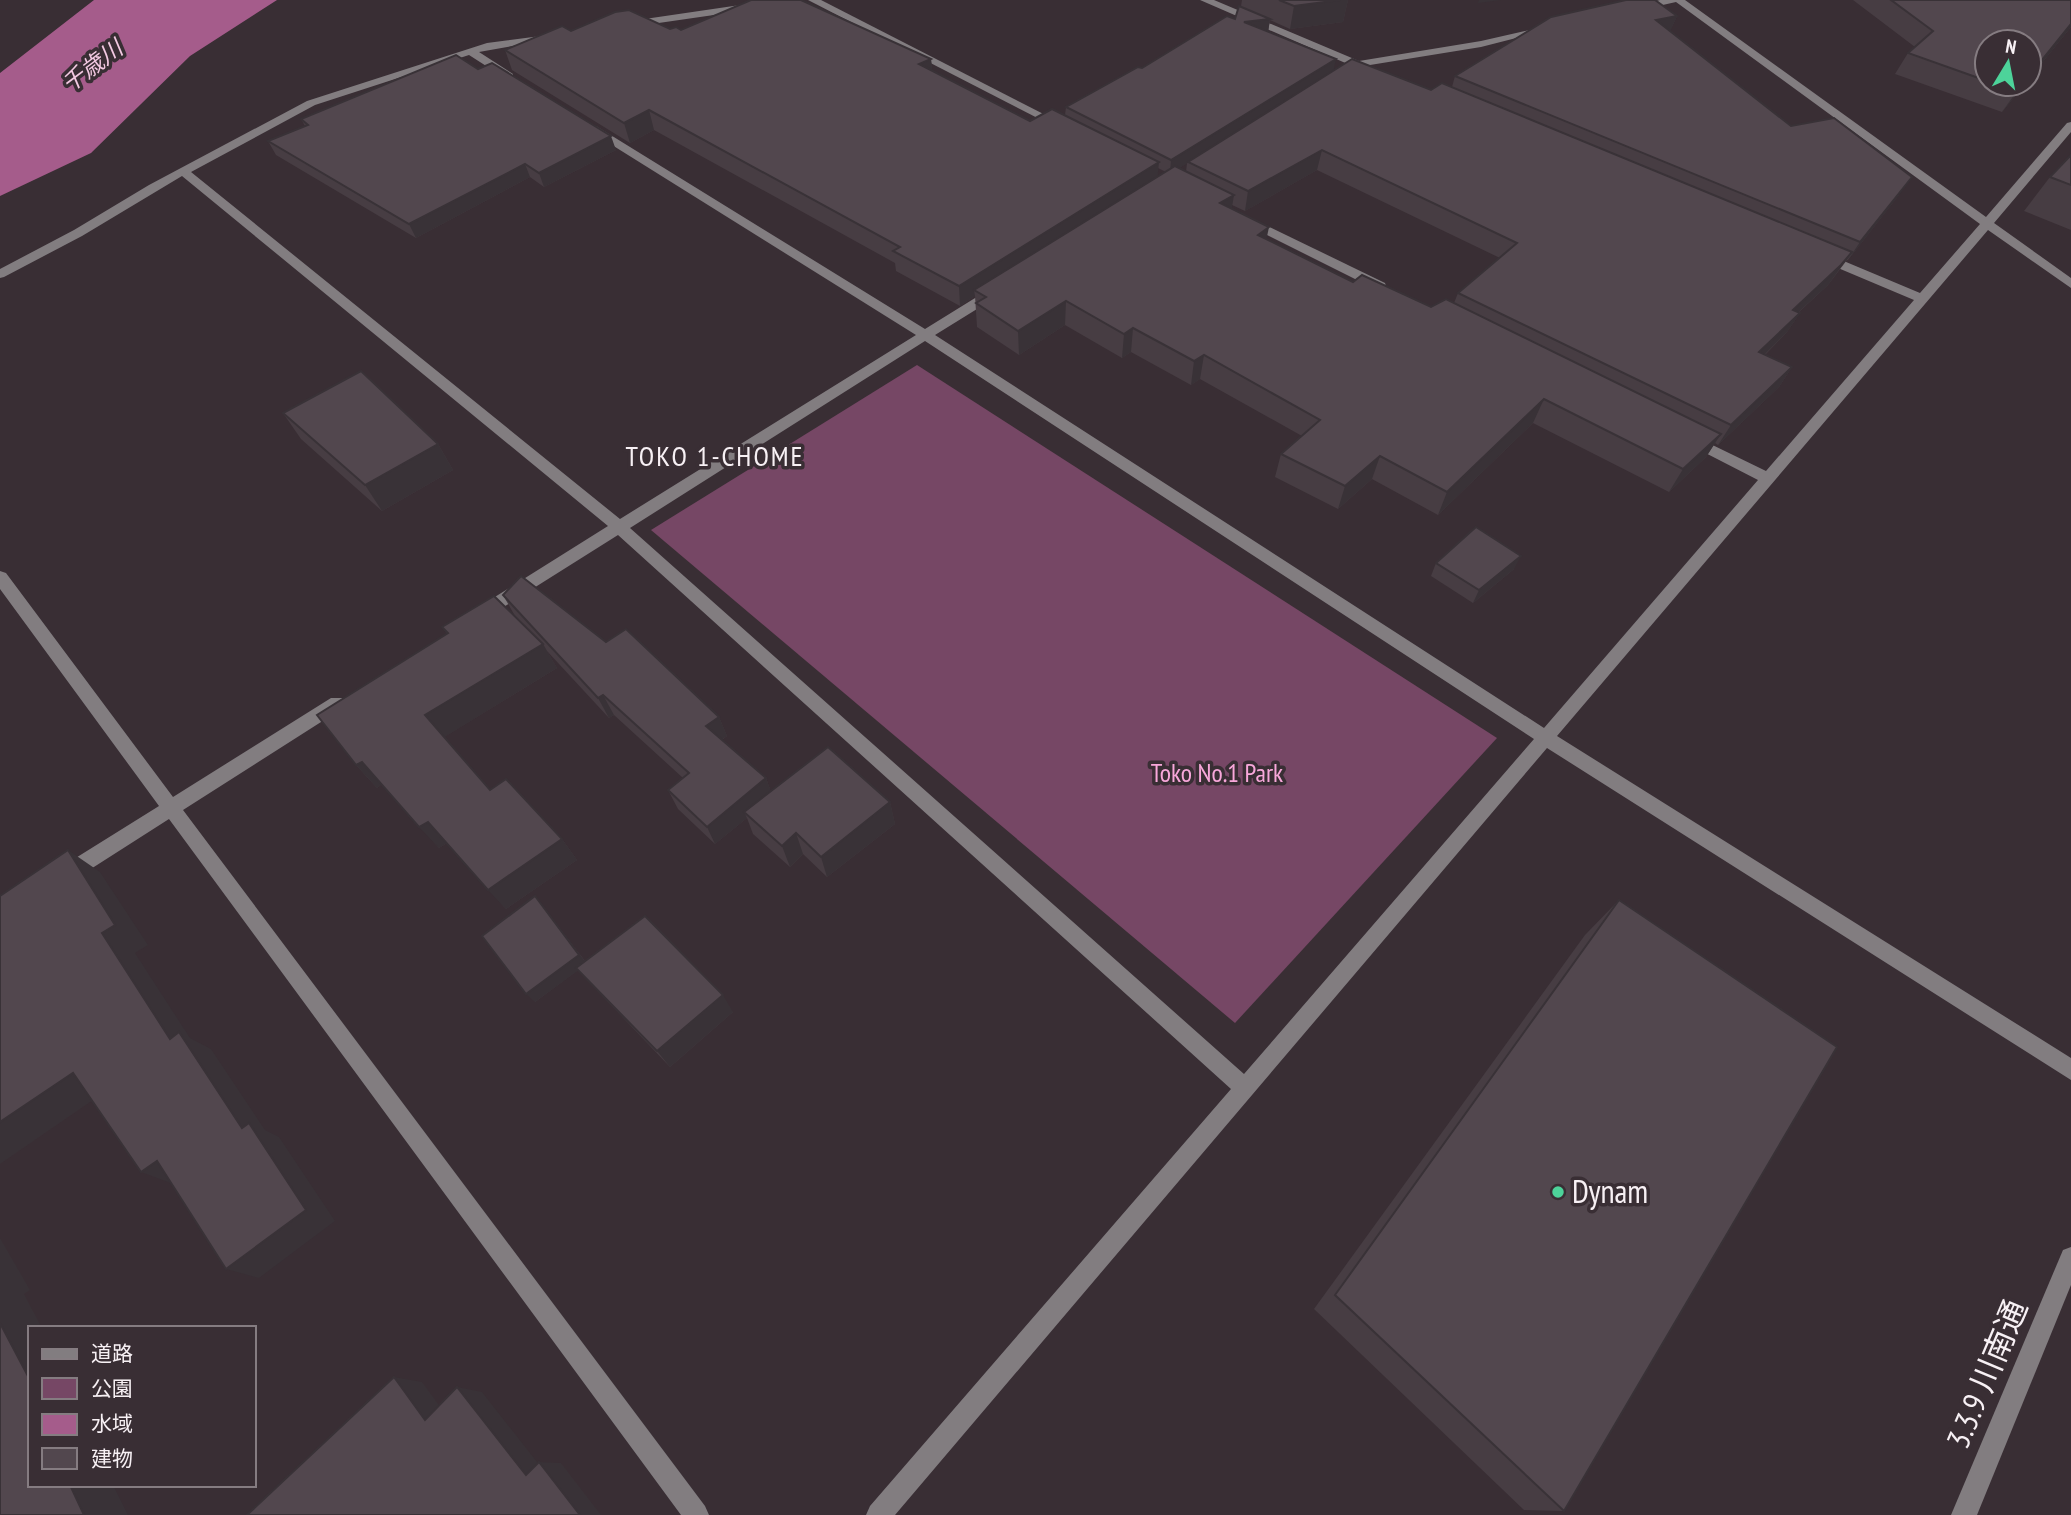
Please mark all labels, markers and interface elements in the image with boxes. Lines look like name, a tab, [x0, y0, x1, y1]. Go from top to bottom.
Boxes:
north arrow	[1973, 28, 2043, 98]
water label: 千歳川	[55, 31, 130, 98]
text: N	[2004, 34, 2018, 59]
district label: TOKO 1-CHOME	[625, 437, 805, 474]
park label: Toko No.1 Park	[1151, 756, 1283, 789]
place label: Dynam	[1572, 1170, 1648, 1212]
marker: Dynam	[1550, 1184, 1566, 1200]
street label: 3.3.9 川南通	[1936, 1293, 2036, 1454]
legend	[28, 1326, 256, 1487]
text: 道路	[91, 1340, 133, 1367]
text: 公園	[91, 1375, 133, 1402]
text: 水域	[91, 1410, 133, 1437]
text: 建物	[91, 1445, 133, 1472]

